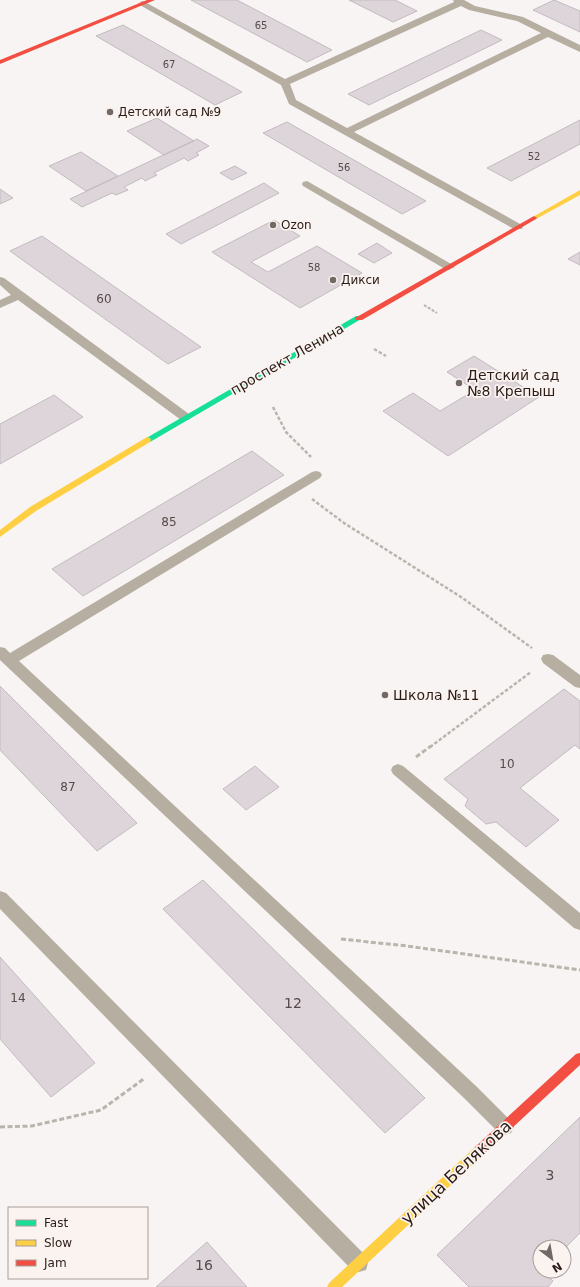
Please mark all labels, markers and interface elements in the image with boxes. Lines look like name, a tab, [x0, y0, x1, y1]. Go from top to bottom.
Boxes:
house number: 65	[255, 20, 267, 31]
house number: 67	[163, 59, 175, 70]
place label: Детский сад №9	[118, 105, 221, 119]
marker: Детский сад №9	[105, 107, 115, 117]
house number: 52	[528, 151, 540, 162]
house number: 56	[338, 162, 350, 173]
place label: Ozon	[281, 218, 312, 232]
marker: Ozon	[268, 220, 278, 230]
house number: 58	[308, 262, 320, 273]
place label: Дикси	[341, 273, 380, 287]
marker: Дикси	[328, 275, 338, 285]
house number: 60	[96, 292, 112, 306]
street label: проспект Ленина	[227, 320, 347, 398]
place label: Детский сад №8 Крепыш	[467, 367, 559, 399]
marker: Детский сад №8 Крепыш	[454, 378, 464, 388]
house number: 85	[161, 515, 177, 529]
place label: Школа №11	[393, 687, 479, 703]
marker: Школа №11	[380, 690, 390, 700]
house number: 10	[499, 757, 515, 771]
house number: 87	[60, 780, 76, 794]
house number: 14	[10, 991, 26, 1005]
house number: 12	[284, 995, 302, 1011]
street label: улица Белякова	[397, 1116, 515, 1228]
house number: 3	[546, 1167, 554, 1183]
legend	[8, 1207, 148, 1279]
text: Fast	[44, 1216, 68, 1230]
text: Slow	[44, 1236, 72, 1250]
north arrow	[532, 1239, 572, 1279]
text: Jam	[43, 1256, 67, 1270]
house number: 16	[195, 1257, 213, 1273]
text: N	[550, 1259, 564, 1275]

